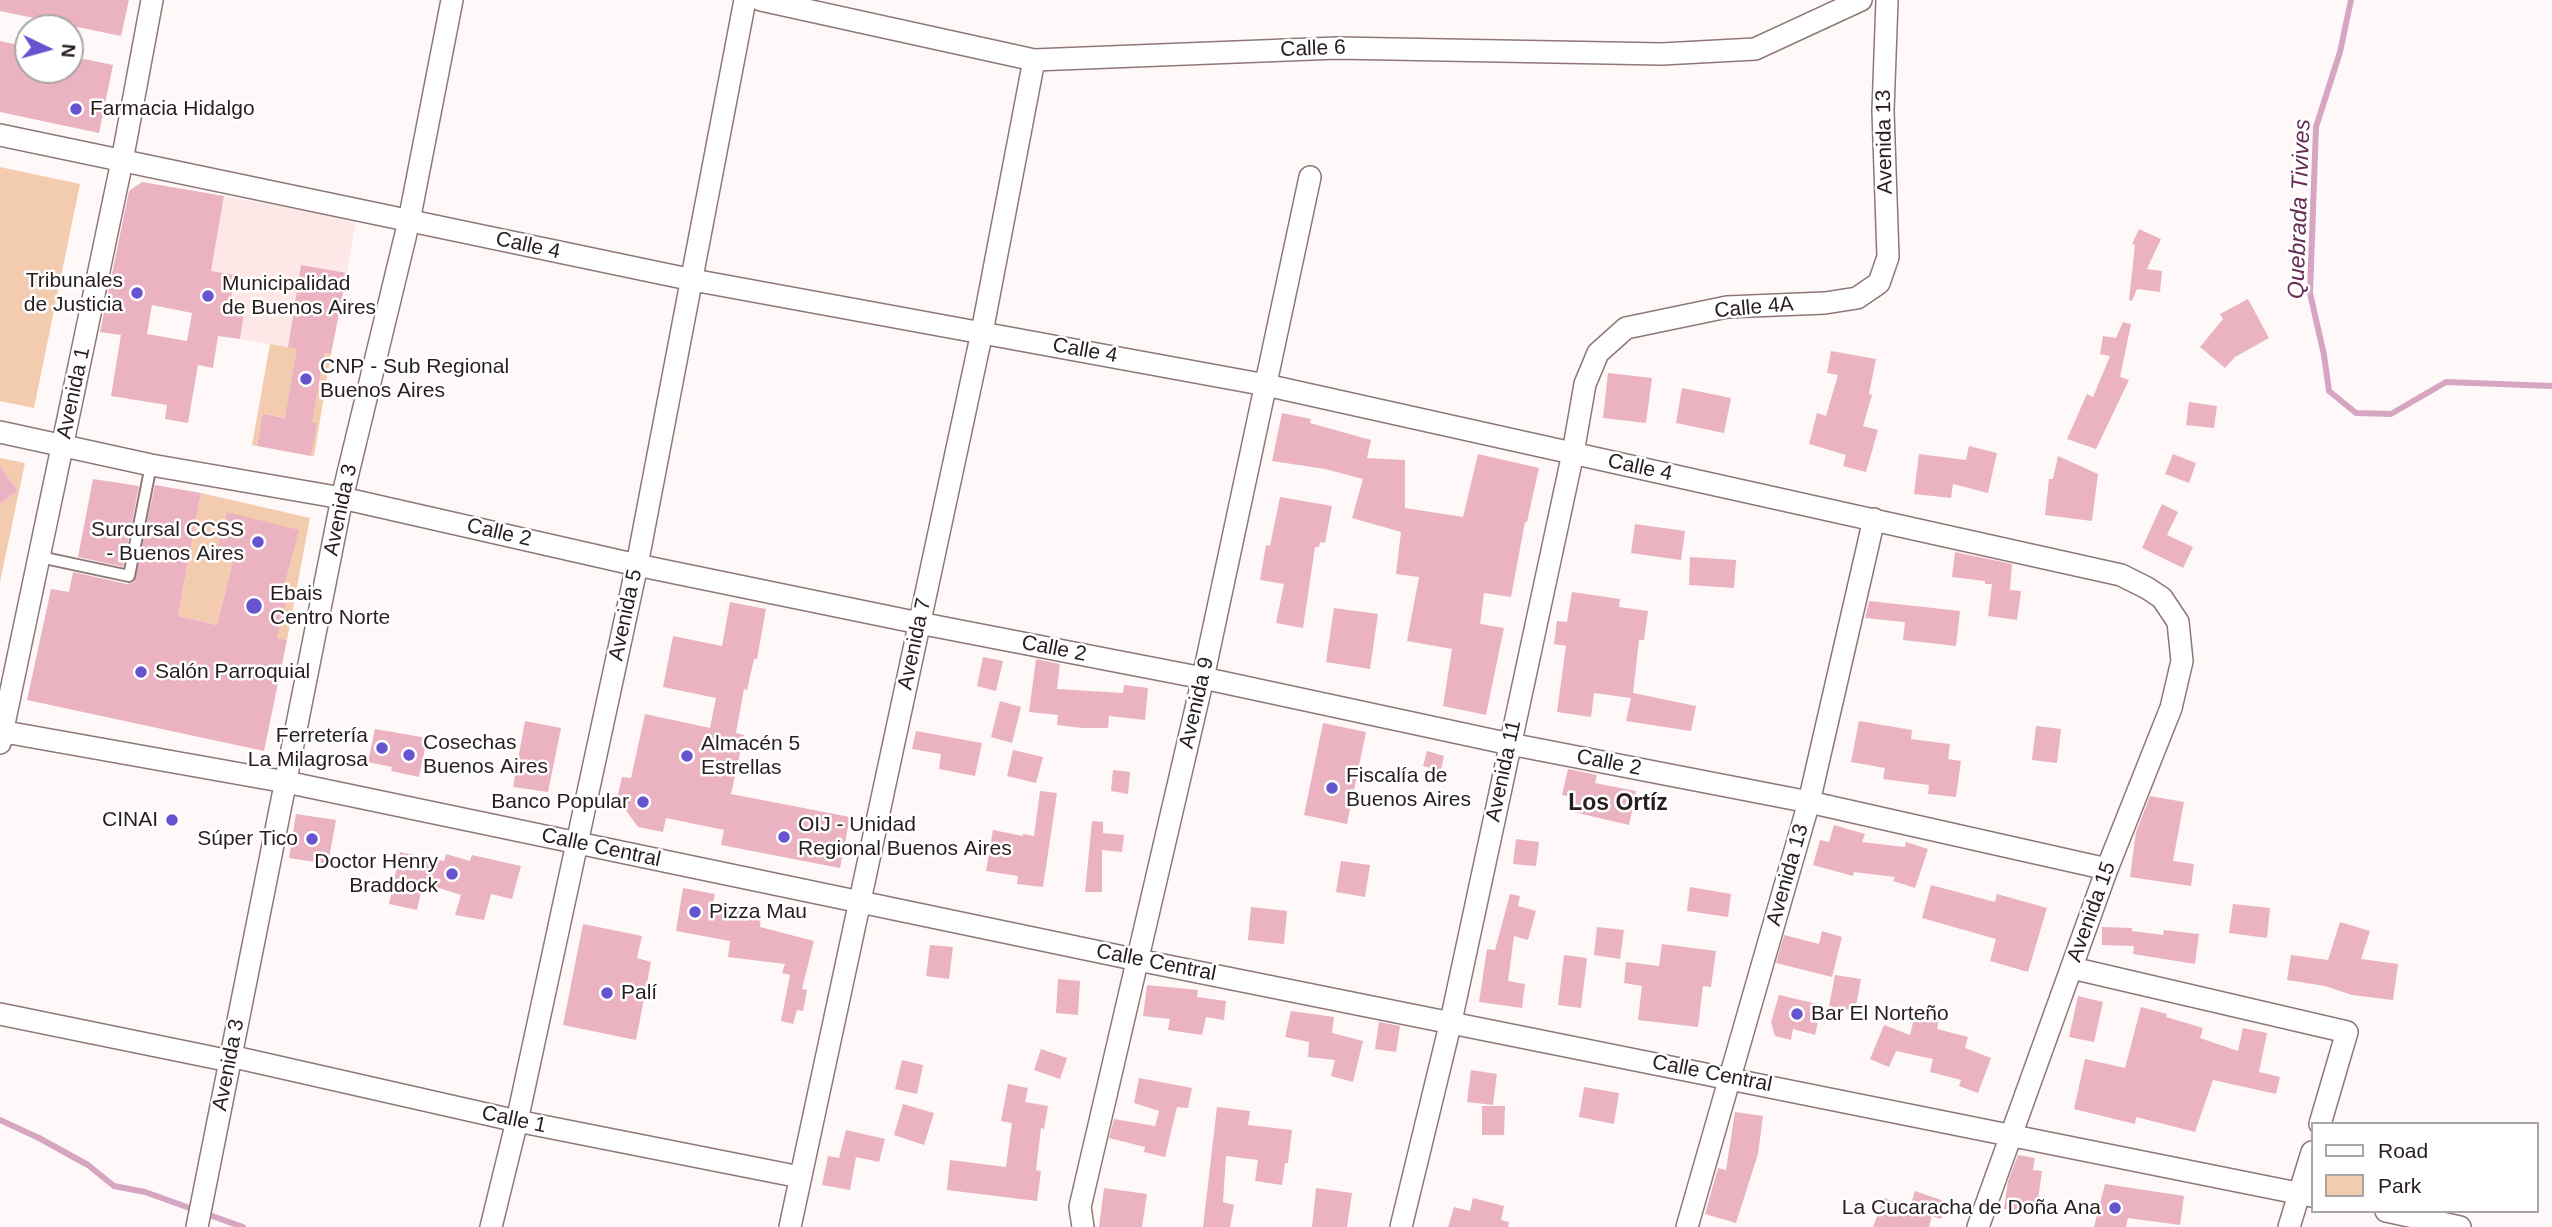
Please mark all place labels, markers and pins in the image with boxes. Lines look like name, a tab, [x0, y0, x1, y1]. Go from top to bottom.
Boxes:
place label: Farmacia Hidalgo	[90, 96, 255, 122]
marker: Farmacia Hidalgo	[68, 101, 84, 117]
place label: Tribunales de Justicia	[24, 268, 123, 318]
place label: Municipalidad de Buenos Aires	[222, 271, 376, 321]
marker: Tribunales de Justicia	[129, 285, 145, 301]
marker: Municipalidad de Buenos Aires	[200, 288, 216, 304]
place label: CNP - Sub Regional Buenos Aires	[320, 354, 509, 404]
marker: CNP - Sub Regional Buenos Aires	[298, 371, 314, 387]
place label: Surcursal CCSS - Buenos Aires	[91, 517, 244, 567]
marker: Surcursal CCSS - Buenos Aires	[250, 534, 266, 550]
place label: Ebais Centro Norte	[270, 581, 390, 631]
marker: Ebais Centro Norte	[244, 596, 264, 616]
place label: Salón Parroquial	[155, 659, 310, 685]
marker: Salón Parroquial	[133, 664, 149, 680]
place label: Ferretería La Milagrosa	[248, 723, 368, 773]
place label: Cosechas Buenos Aires	[423, 730, 548, 780]
place label: Almacén 5 Estrellas	[701, 731, 800, 781]
marker: Ferretería La Milagrosa	[374, 740, 390, 756]
marker: Cosechas Buenos Aires	[401, 747, 417, 763]
marker: Almacén 5 Estrellas	[679, 748, 695, 764]
place label: Fiscalía de Buenos Aires	[1346, 763, 1471, 813]
marker: Fiscalía de Buenos Aires	[1324, 780, 1340, 796]
place label: Banco Popular	[491, 789, 629, 815]
marker: Banco Popular	[635, 794, 651, 810]
place label: CINAI	[102, 807, 158, 833]
marker: CINAI	[164, 812, 180, 828]
place label: OIJ - Unidad Regional Buenos Aires	[798, 812, 1012, 862]
place label: Súper Tico	[197, 826, 298, 852]
marker: OIJ - Unidad Regional Buenos Aires	[776, 829, 792, 845]
marker: Súper Tico	[304, 831, 320, 847]
place label: Doctor Henry Braddock	[314, 849, 438, 899]
marker: Doctor Henry Braddock	[444, 866, 460, 882]
place label: Pizza Mau	[709, 899, 807, 925]
marker: Pizza Mau	[687, 904, 703, 920]
place label: Palí	[621, 980, 657, 1006]
marker: Palí	[599, 985, 615, 1001]
place label: Bar El Norteño	[1811, 1001, 1949, 1027]
marker: Bar El Norteño	[1789, 1006, 1805, 1022]
place label: La Cucaracha de Doña Ana	[1842, 1195, 2101, 1221]
marker: La Cucaracha de Doña Ana	[2107, 1200, 2123, 1216]

